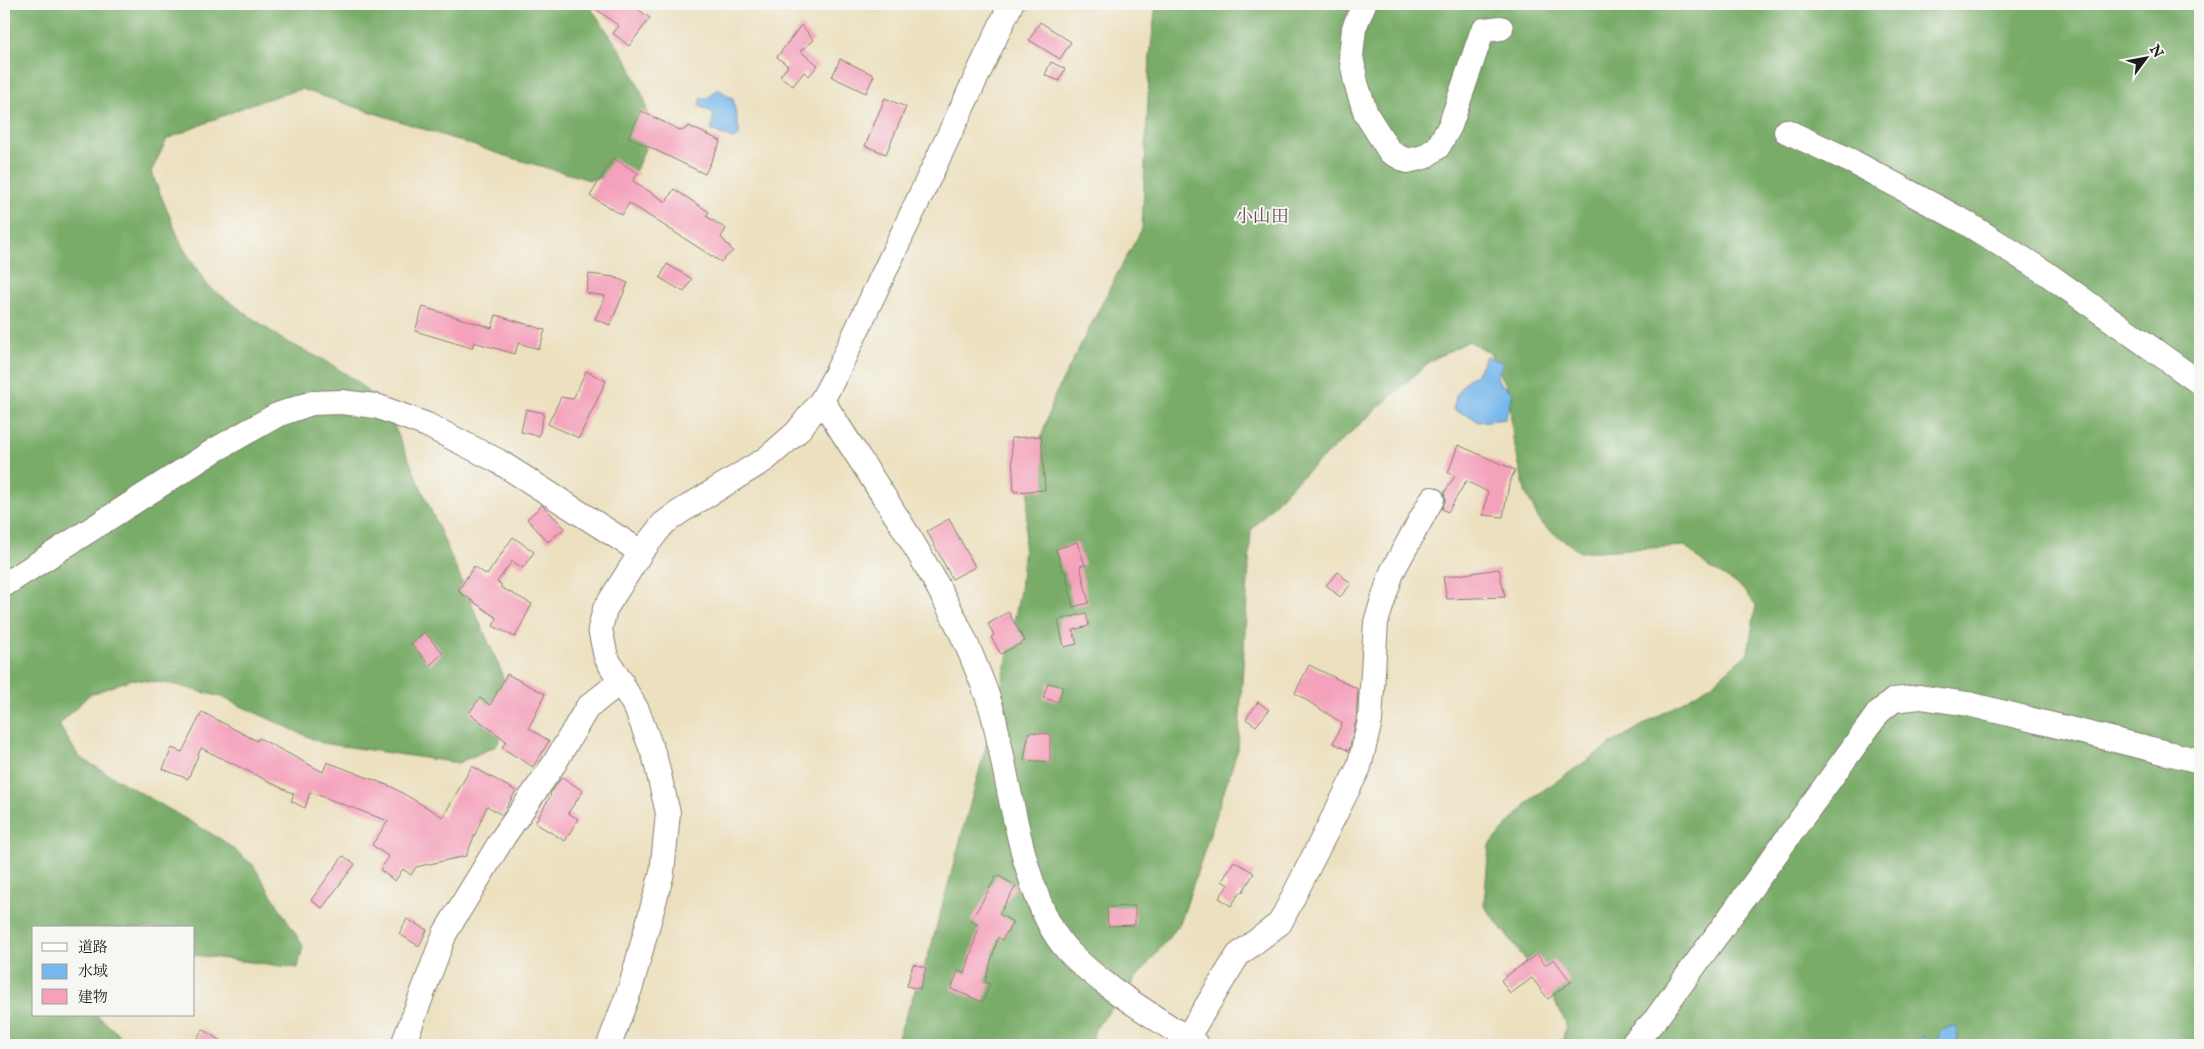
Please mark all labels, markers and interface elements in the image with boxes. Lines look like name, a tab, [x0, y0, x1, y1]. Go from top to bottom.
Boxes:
north arrow	[2122, 32, 2172, 82]
text: N	[2145, 41, 2167, 62]
district label: 小山田	[1235, 206, 1289, 229]
legend	[32, 926, 195, 1016]
text: 道路	[78, 938, 108, 957]
text: 水域	[78, 962, 108, 981]
text: 建物	[78, 988, 108, 1007]

